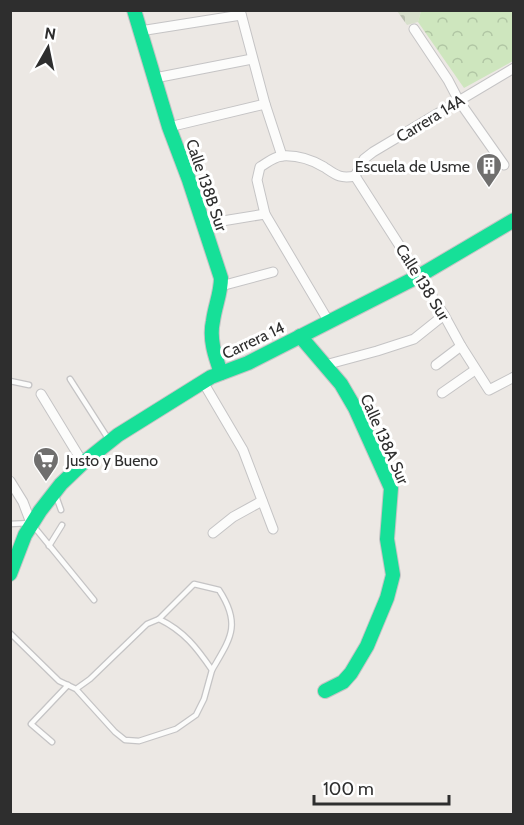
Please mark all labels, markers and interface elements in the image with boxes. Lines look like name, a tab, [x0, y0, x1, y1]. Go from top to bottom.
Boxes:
north arrow	[18, 18, 78, 78]
text: N	[43, 23, 57, 44]
street label: Carrera 14A	[393, 91, 468, 146]
street label: Calle 138B Sur	[182, 137, 231, 235]
building icon: Escuela de Usme	[474, 151, 504, 189]
place label: Escuela de Usme	[355, 157, 470, 176]
street label: Calle 138 Sur	[392, 240, 454, 325]
street label: Carrera 14	[219, 318, 287, 363]
street label: Calle 138A Sur	[356, 391, 413, 488]
supermarket icon: Justo y Bueno	[31, 445, 61, 483]
place label: Justo y Bueno	[65, 451, 158, 470]
scale bar	[314, 768, 449, 806]
text: 100 m	[323, 778, 374, 800]

